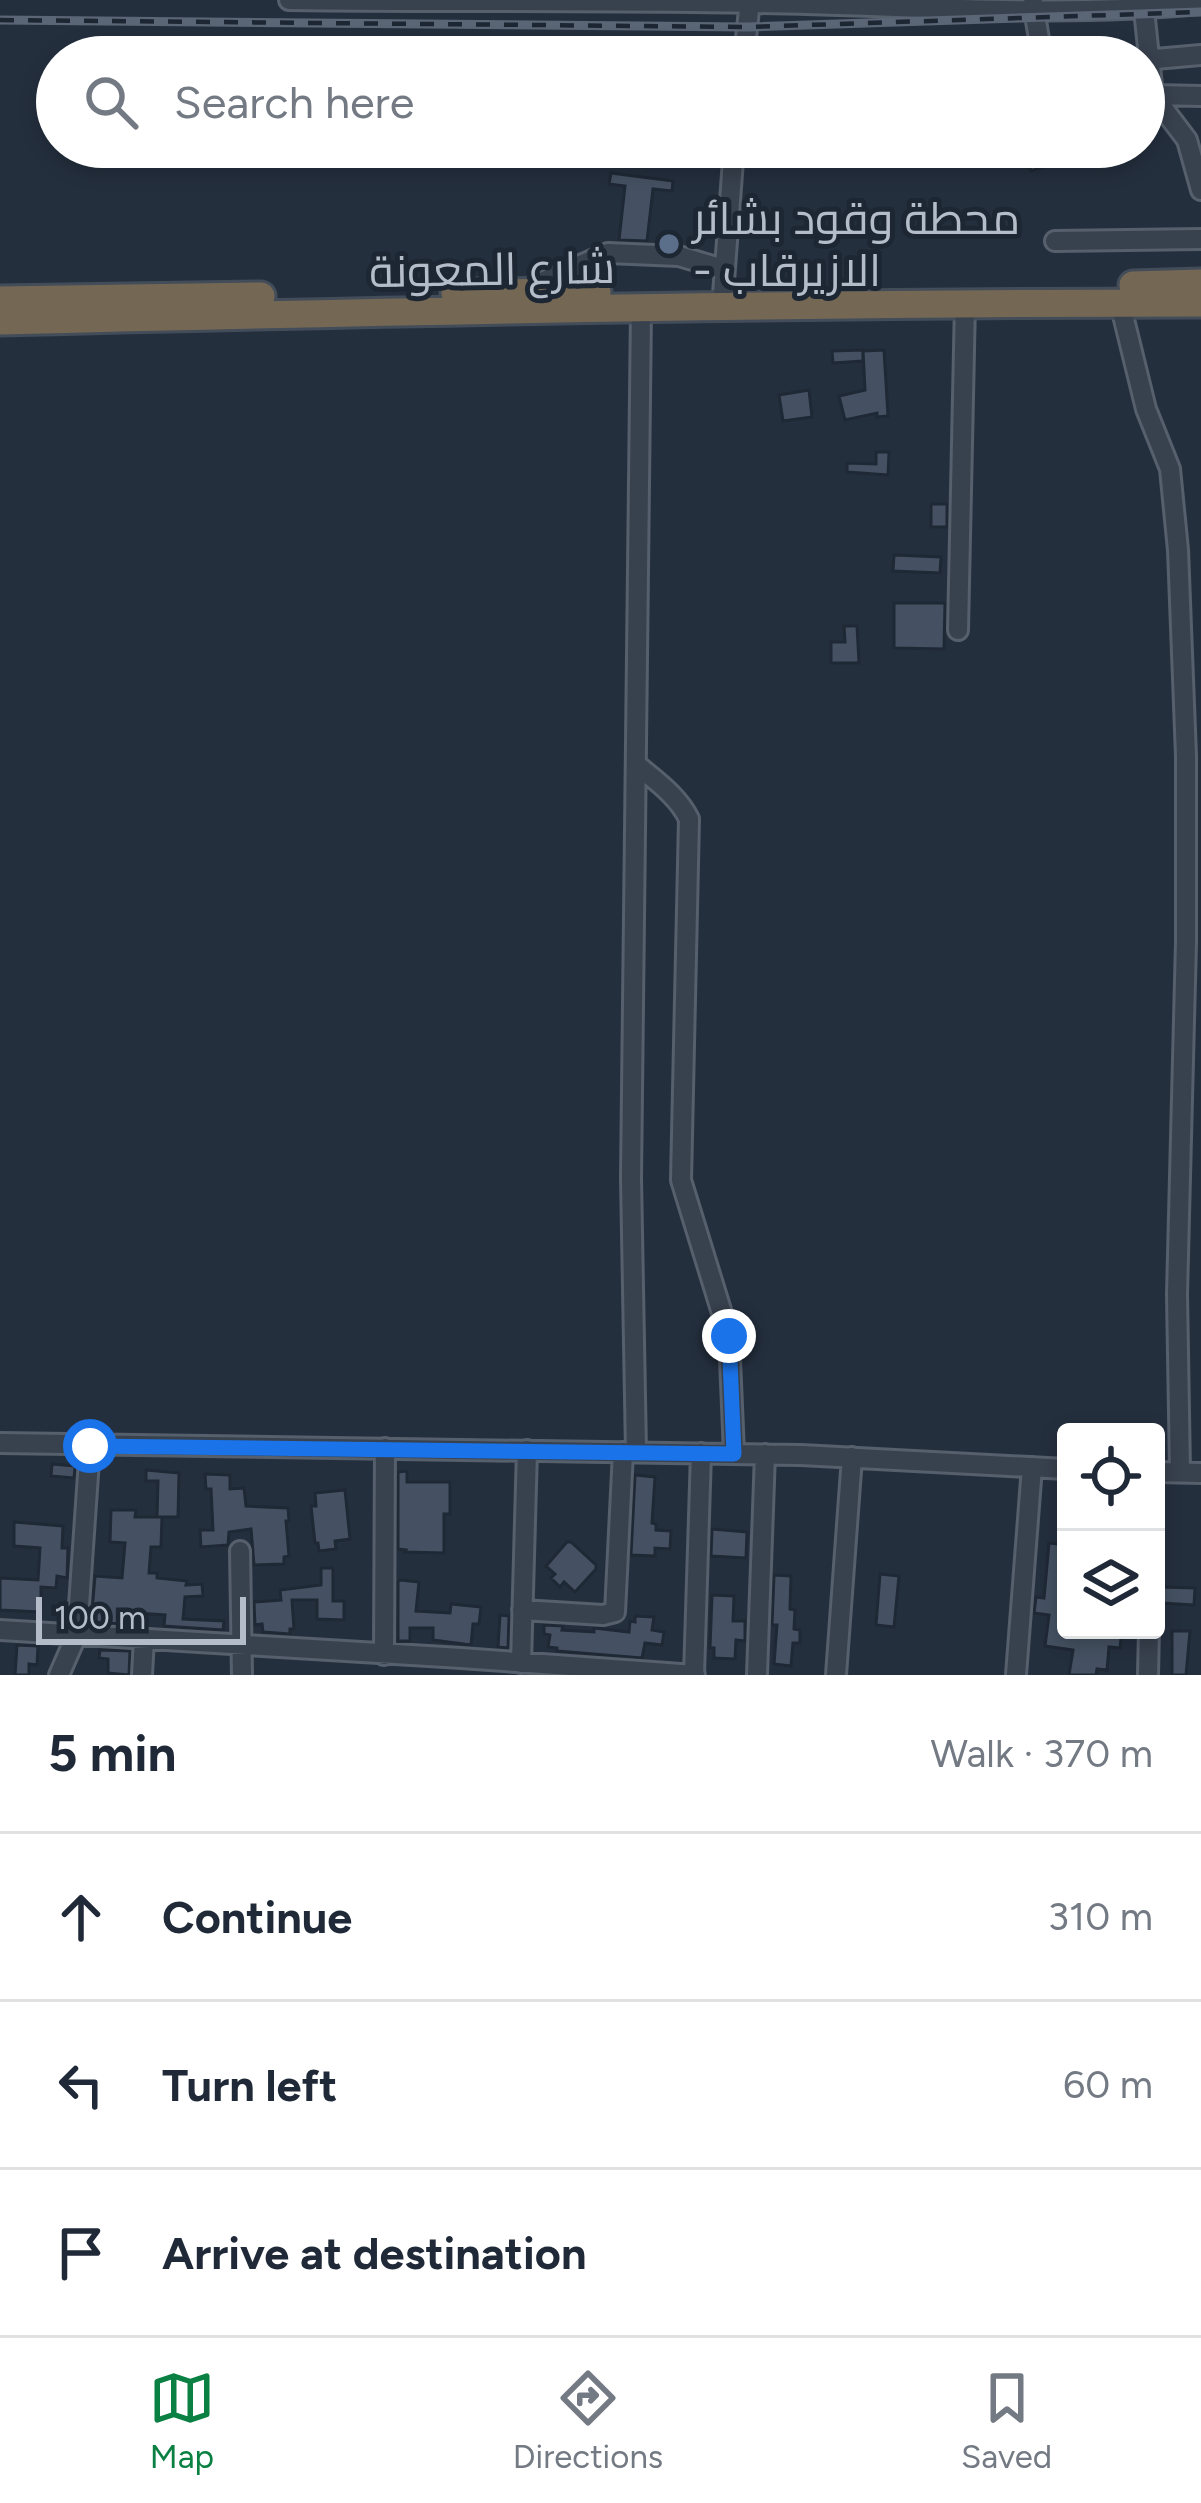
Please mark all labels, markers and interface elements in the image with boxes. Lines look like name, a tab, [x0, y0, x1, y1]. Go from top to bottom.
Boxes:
search box	[36, 36, 1165, 168]
icon: search	[78, 69, 144, 135]
text: Search here	[174, 75, 414, 129]
place label: محطة وقود بشائر - الازيرقاب	[690, 191, 1020, 297]
marker: محطة وقود بشائر - الازيرقاب	[656, 231, 682, 257]
street label: شارع المعونة	[369, 240, 615, 302]
route end	[702, 1309, 756, 1363]
route start	[63, 1419, 117, 1473]
map controls	[1057, 1423, 1165, 1639]
button: locate	[1057, 1423, 1165, 1531]
button: layers	[1057, 1531, 1165, 1639]
scale bar	[36, 1591, 246, 1644]
text: 100 m	[54, 1598, 146, 1637]
text: 5 min	[48, 1723, 177, 1784]
text: Walk · 370 m	[931, 1730, 1153, 1777]
icon: ahead	[48, 1884, 114, 1950]
text: Continue	[162, 1890, 352, 1944]
text: 310 m	[1048, 1893, 1153, 1940]
icon: left	[48, 2052, 114, 2118]
text: Turn left	[162, 2058, 337, 2112]
text: 60 m	[1063, 2061, 1153, 2108]
icon: arrive	[48, 2220, 114, 2286]
text: Arrive at destination	[162, 2226, 586, 2280]
tab: Map	[149, 2365, 215, 2476]
tab: Directions	[513, 2365, 663, 2476]
tab: Saved	[961, 2365, 1052, 2476]

